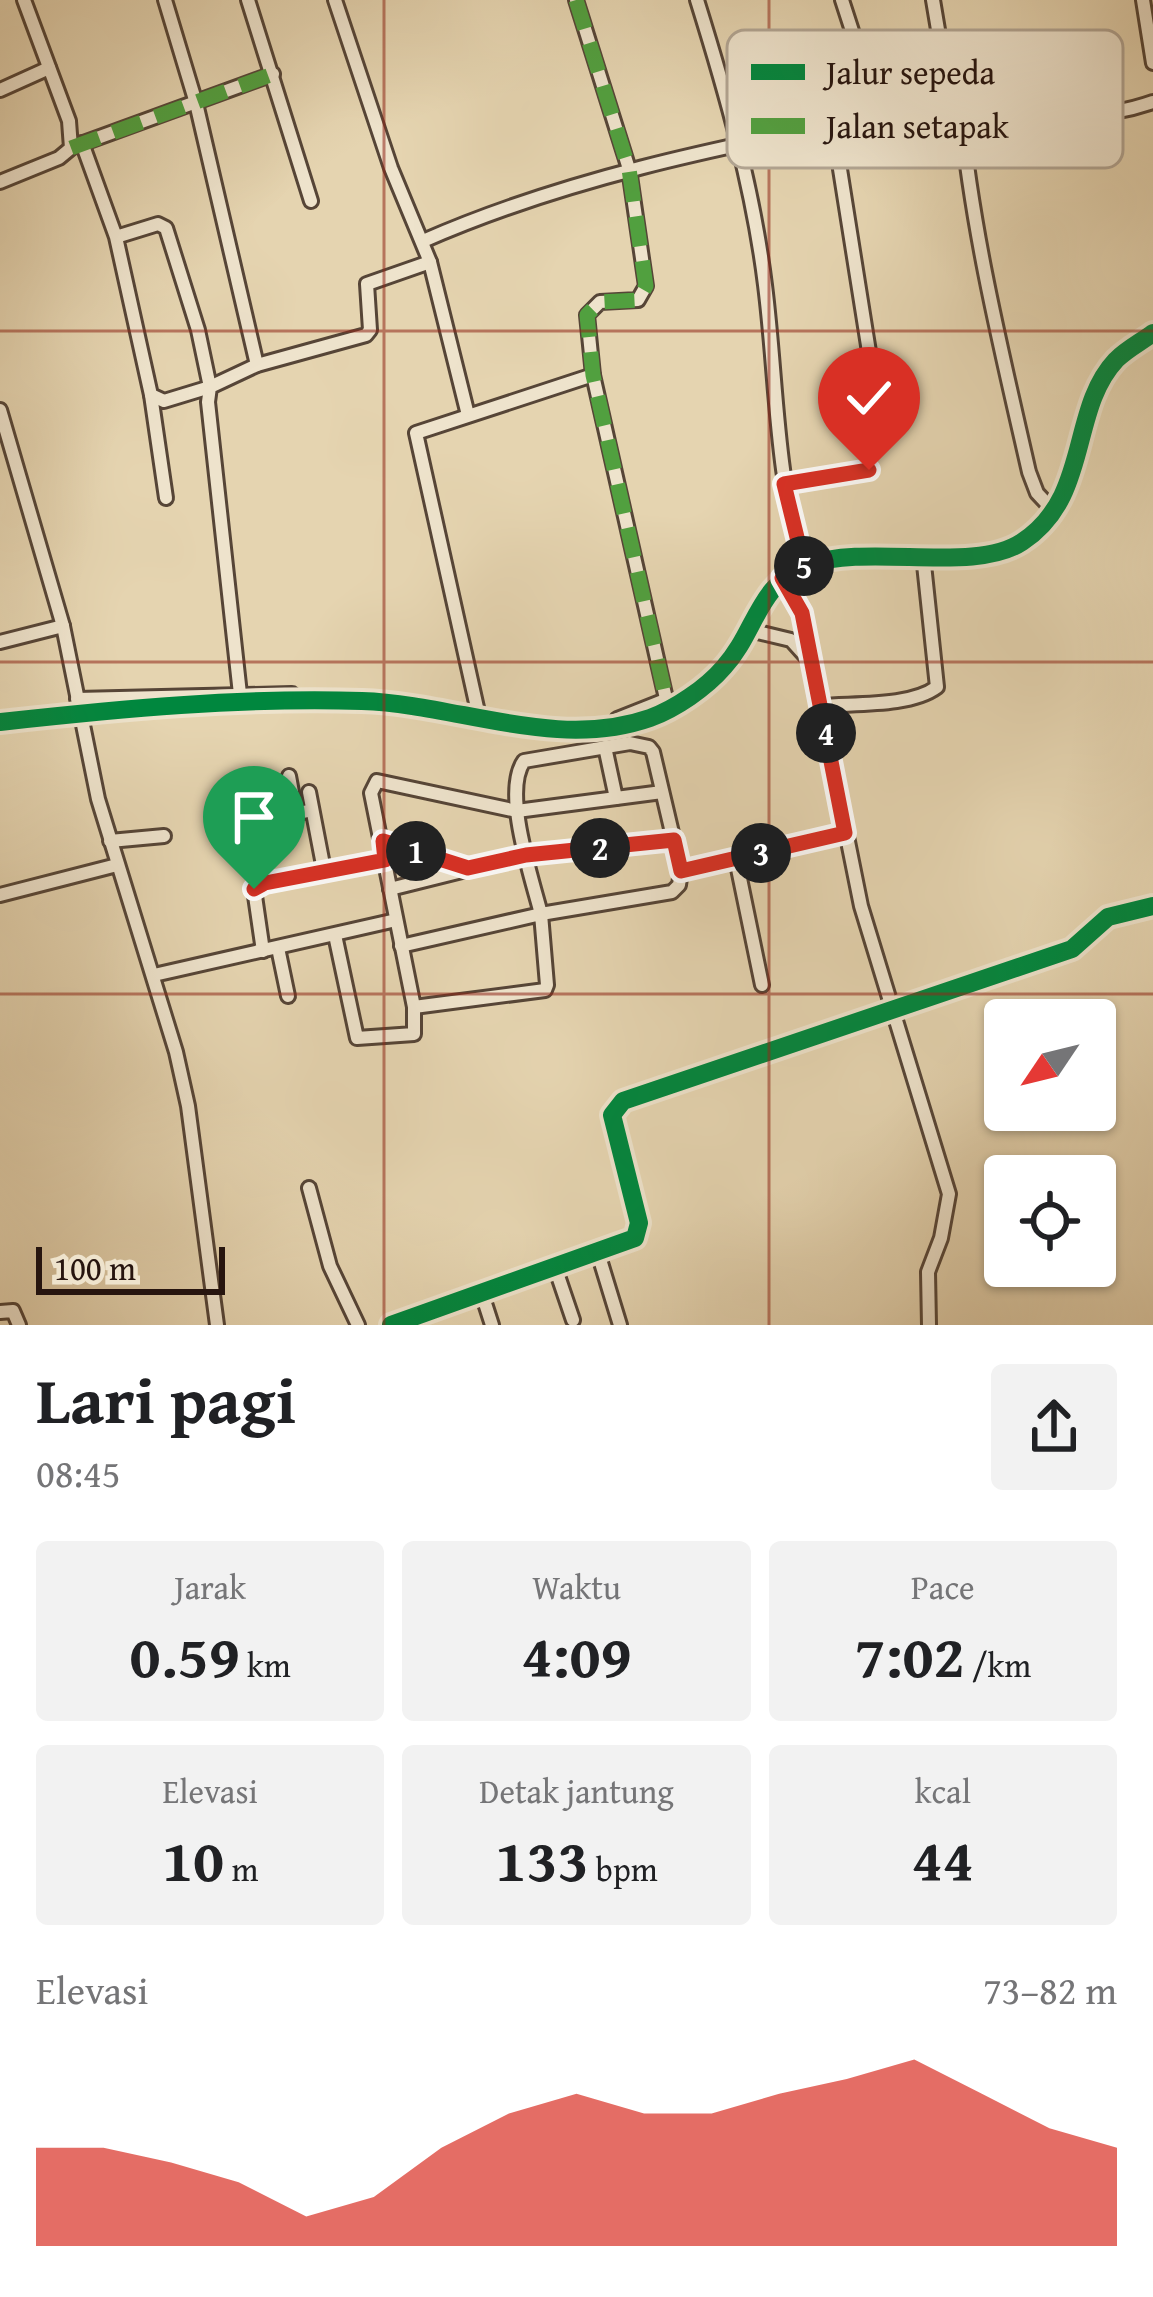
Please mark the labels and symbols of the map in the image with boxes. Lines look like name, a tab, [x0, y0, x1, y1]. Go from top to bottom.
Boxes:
legend	[727, 30, 1123, 168]
text: Jalur sepeda	[822, 48, 995, 96]
text: Jalan setapak	[822, 102, 1009, 150]
pin	[818, 347, 920, 470]
pin: 5	[774, 536, 834, 596]
pin: 4	[796, 703, 856, 763]
pin	[203, 766, 305, 889]
pin: 2	[570, 818, 630, 878]
pin: 1	[386, 821, 446, 881]
pin: 3	[731, 823, 791, 883]
north arrow	[984, 999, 1116, 1131]
scale bar	[36, 1241, 225, 1294]

